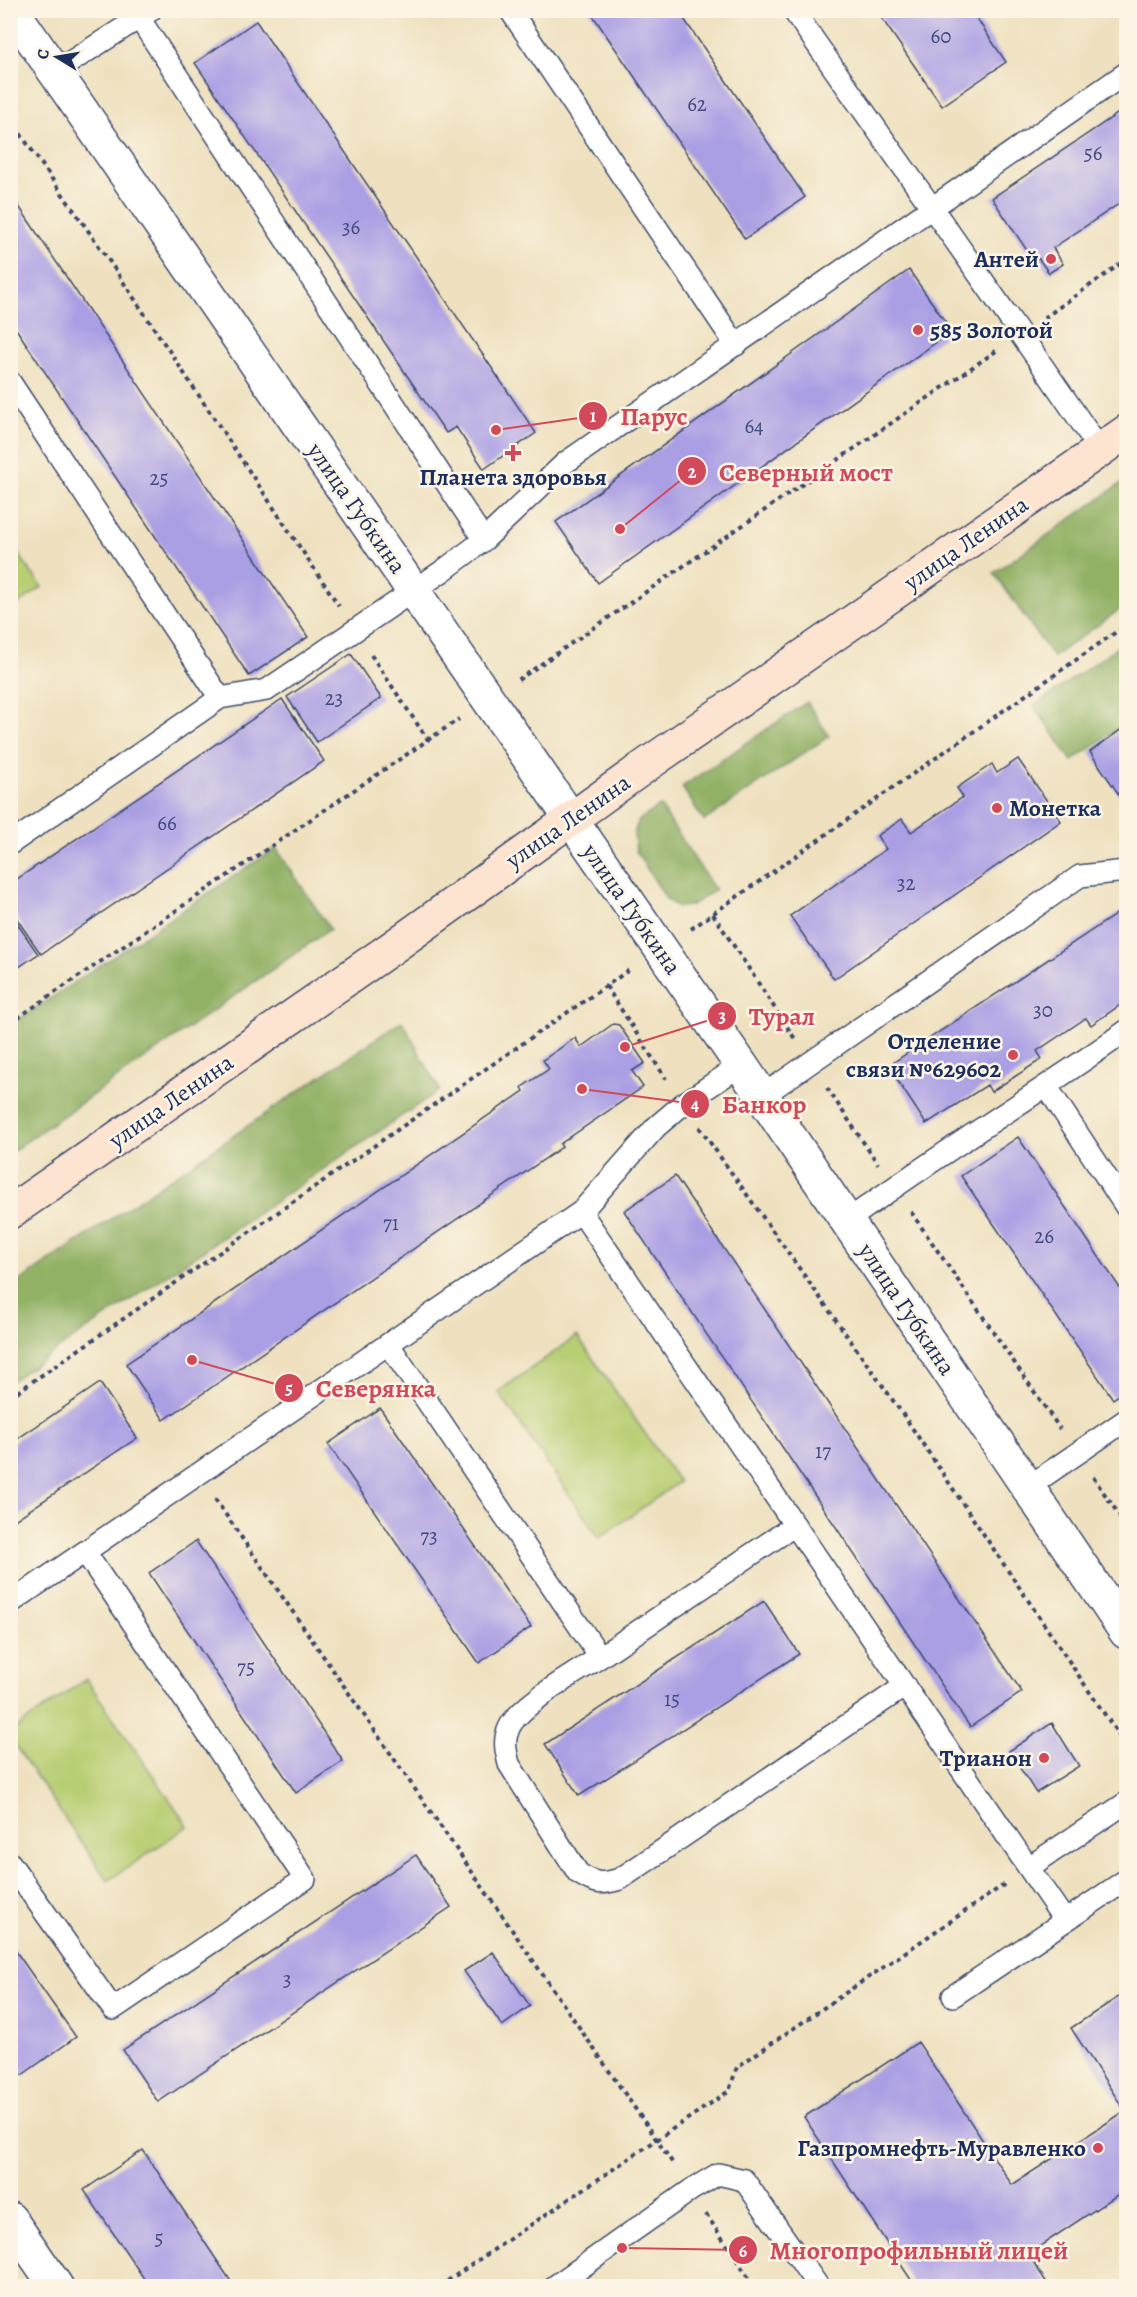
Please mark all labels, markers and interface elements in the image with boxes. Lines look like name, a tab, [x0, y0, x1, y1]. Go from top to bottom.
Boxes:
house number: 60	[931, 22, 951, 50]
north arrow	[27, 27, 87, 87]
text: С	[32, 47, 55, 61]
house number: 62	[687, 90, 707, 118]
house number: 56	[1084, 139, 1103, 167]
house number: 36	[342, 213, 361, 241]
place label: Антей	[973, 243, 1039, 275]
marker: Антей	[1044, 252, 1058, 266]
place label: 585 Золотой	[930, 314, 1053, 346]
marker: 585 Золотой	[911, 323, 925, 337]
callout: Парус	[578, 394, 700, 438]
text: Парус	[620, 399, 688, 434]
text: 1	[590, 404, 597, 428]
house number: 64	[744, 412, 764, 440]
street label: улица Губкина	[299, 435, 414, 580]
marker: Планета здоровья	[506, 446, 520, 460]
callout: Северный мост	[677, 449, 905, 493]
text: Северный мост	[719, 455, 893, 490]
text: 2	[688, 460, 697, 484]
place label: Планета здоровья	[419, 461, 607, 493]
house number: 25	[149, 464, 169, 492]
street label: улица Ленина	[897, 488, 1035, 598]
house number: 23	[325, 684, 343, 712]
street label: улица Ленина	[499, 766, 637, 876]
place label: Монетка	[1009, 792, 1102, 824]
marker: Монетка	[990, 801, 1004, 815]
house number: 66	[157, 809, 177, 837]
street label: улица Губкина	[574, 836, 689, 981]
house number: 32	[897, 869, 915, 897]
callout: Турал	[707, 994, 827, 1038]
house number: 30	[1033, 996, 1053, 1024]
text: Турал	[749, 999, 815, 1034]
text: 3	[718, 1004, 726, 1028]
place label: Отделение связи №629602	[846, 1025, 1001, 1085]
street label: улица Ленина	[102, 1046, 240, 1156]
marker: Отделение связи №629602	[1006, 1048, 1020, 1062]
callout: Банкор	[680, 1082, 818, 1126]
text: Банкор	[722, 1087, 806, 1122]
text: 4	[691, 1092, 700, 1116]
house number: 71	[383, 1209, 399, 1237]
house number: 26	[1034, 1222, 1054, 1250]
street label: улица Губкина	[850, 1236, 963, 1381]
callout: Северянка	[274, 1366, 449, 1410]
text: Северянка	[316, 1371, 437, 1406]
text: 5	[285, 1376, 293, 1400]
house number: 17	[815, 1437, 831, 1465]
house number: 73	[420, 1522, 438, 1550]
house number: 75	[237, 1653, 255, 1681]
house number: 15	[664, 1685, 680, 1713]
place label: Трианон	[940, 1742, 1032, 1774]
marker: Трианон	[1037, 1751, 1051, 1765]
house number: 3	[283, 1965, 291, 1993]
place label: Газпромнефть-Муравленко	[797, 2132, 1086, 2164]
marker: Газпромнефть-Муравленко	[1091, 2141, 1105, 2155]
house number: 5	[154, 2224, 164, 2252]
callout: Многопрофильный лицей	[728, 2228, 1080, 2272]
text: Многопрофильный лицей	[770, 2233, 1068, 2268]
text: 6	[739, 2239, 747, 2263]

